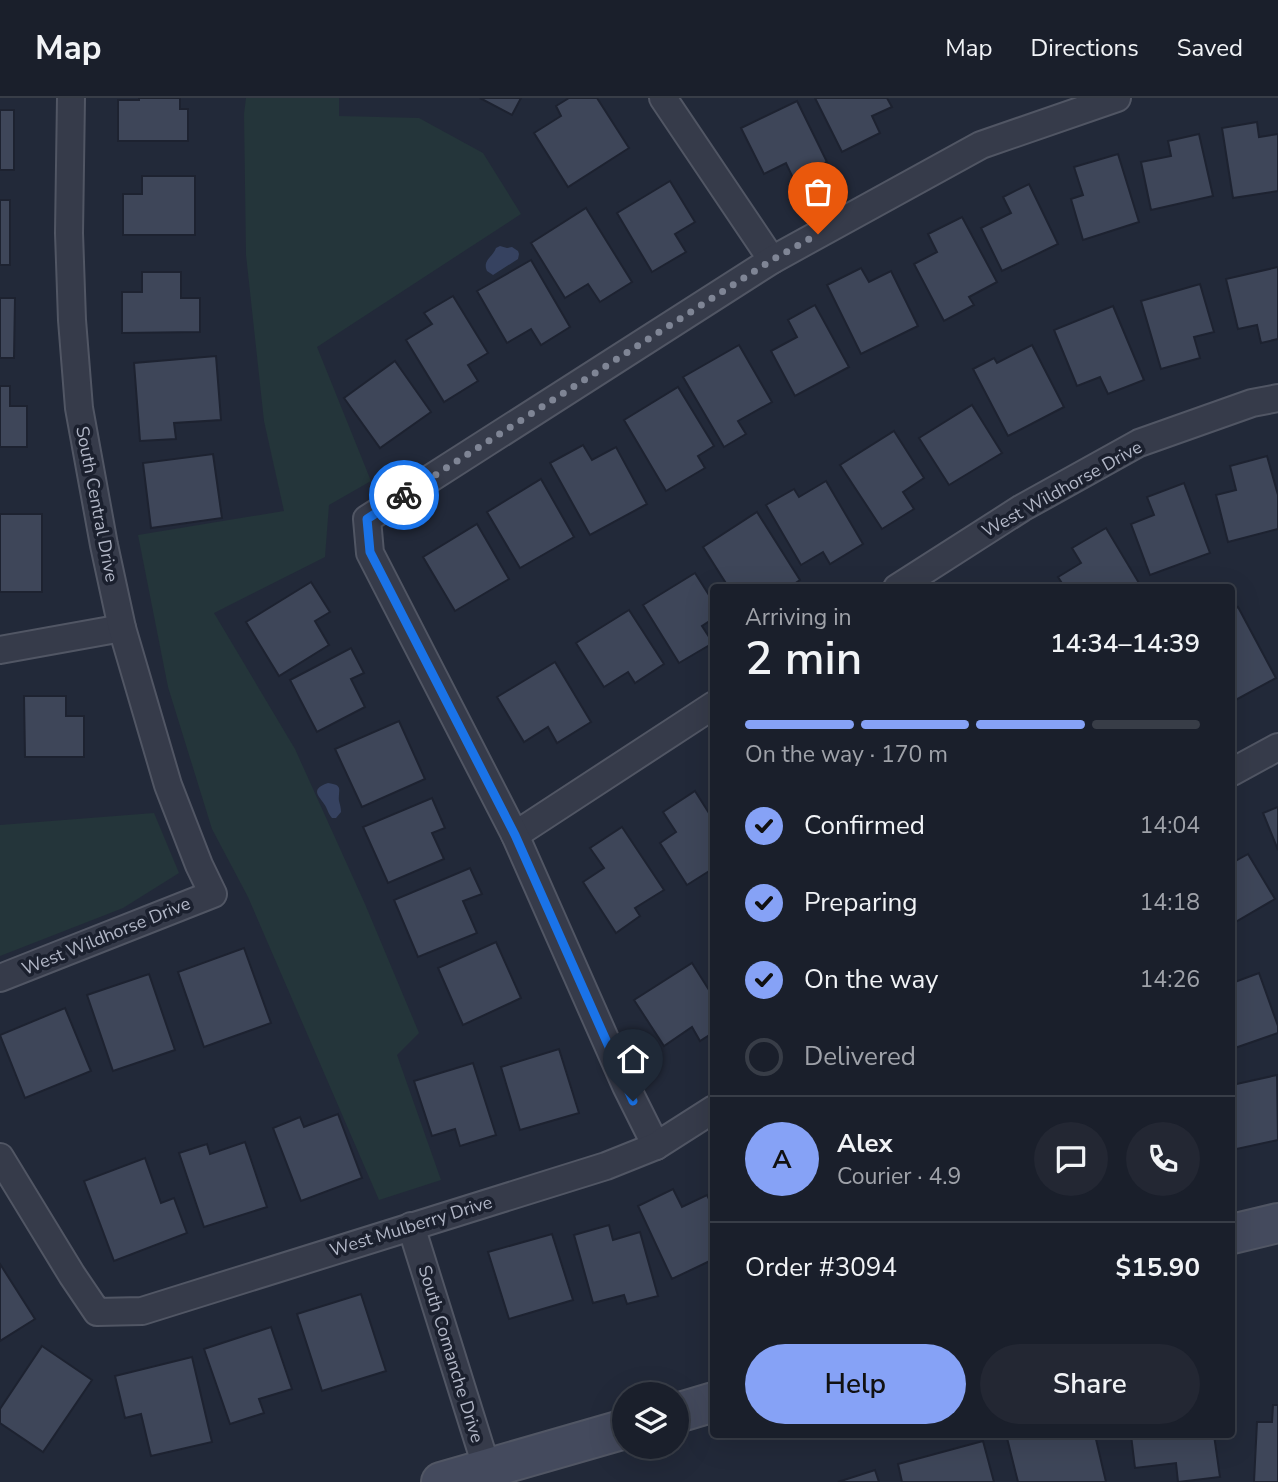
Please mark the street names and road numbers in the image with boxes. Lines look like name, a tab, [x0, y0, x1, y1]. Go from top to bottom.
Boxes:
street label: South Central Drive	[70, 424, 124, 584]
street label: West Wildhorse Drive	[978, 435, 1146, 543]
street label: West Wildhorse Drive	[18, 891, 194, 981]
street label: West Mulberry Drive	[327, 1190, 495, 1262]
street label: South Comanche Drive	[413, 1262, 489, 1446]

